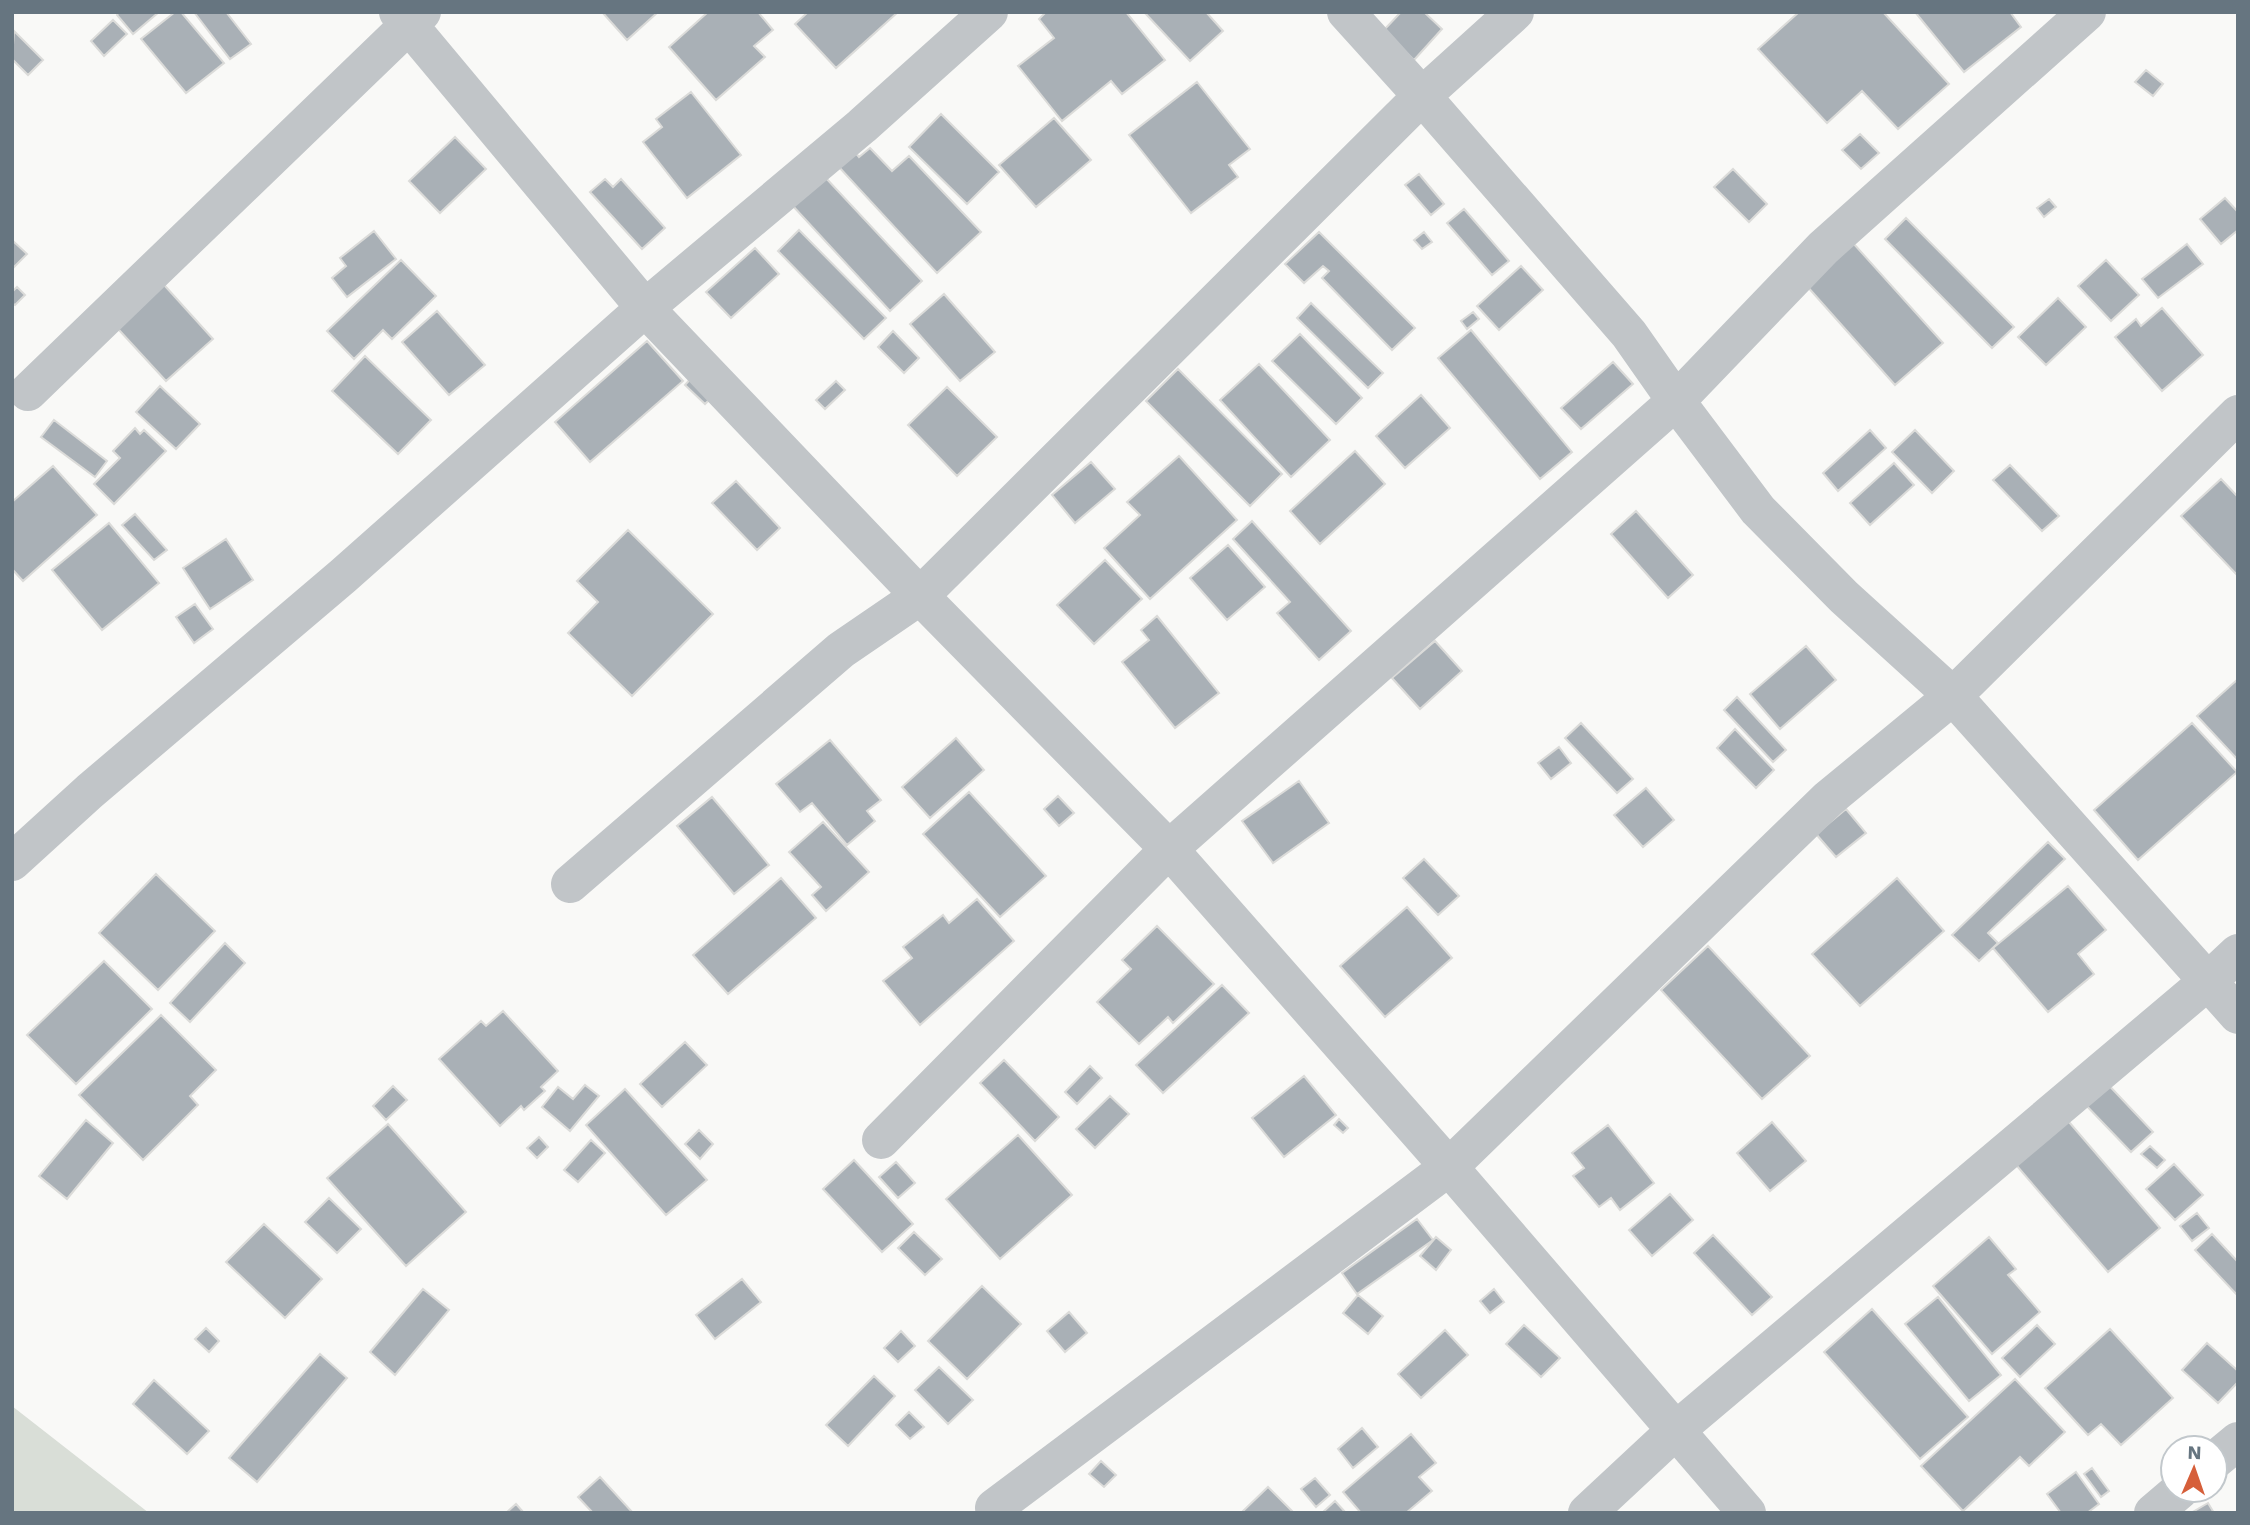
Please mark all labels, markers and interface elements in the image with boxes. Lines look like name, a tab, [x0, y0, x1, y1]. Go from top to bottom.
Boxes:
north arrow	[2159, 1434, 2229, 1504]
text: N	[2187, 1441, 2202, 1464]

